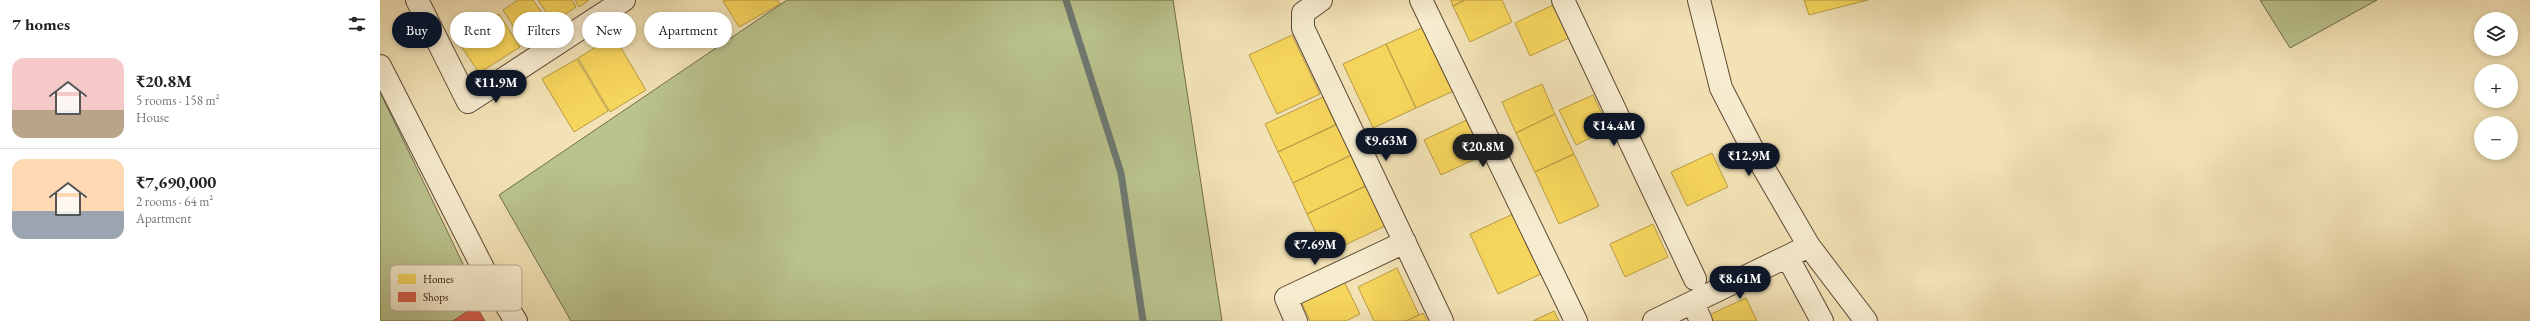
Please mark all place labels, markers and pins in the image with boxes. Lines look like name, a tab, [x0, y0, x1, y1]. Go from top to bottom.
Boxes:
pin: ₹11.9M	[463, 70, 529, 104]
pin: ₹14.4M	[1581, 113, 1647, 147]
pin: ₹9.63M	[1353, 128, 1419, 162]
pin: ₹20.8M	[1450, 134, 1516, 168]
pin: ₹12.9M	[1716, 143, 1782, 177]
pin: ₹7.69M	[1282, 232, 1348, 266]
pin: ₹8.61M	[1707, 266, 1773, 300]

